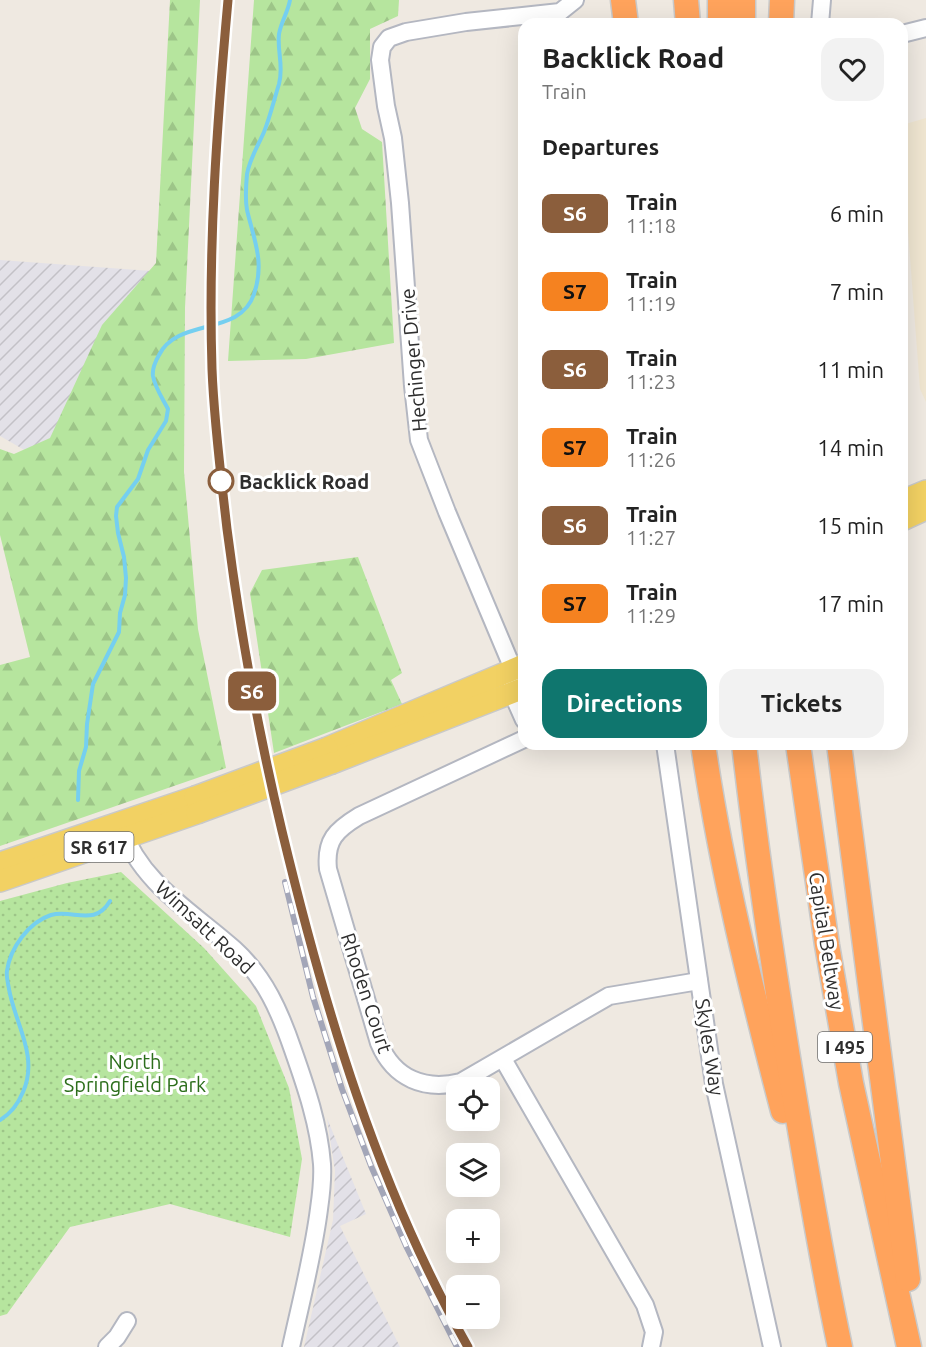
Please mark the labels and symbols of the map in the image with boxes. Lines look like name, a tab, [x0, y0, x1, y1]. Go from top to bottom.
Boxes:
street label: Hechinger Drive	[395, 287, 431, 433]
marker: Backlick Road	[208, 468, 234, 494]
place label: Backlick Road	[239, 470, 369, 493]
line badge: S6	[225, 672, 279, 710]
road number: SR 617	[64, 832, 134, 862]
street label: Capital Beltway	[805, 870, 849, 1012]
street label: Wimsatt Road	[151, 875, 259, 979]
street label: Rhoden Court	[337, 930, 397, 1056]
street label: Skyles Way	[691, 997, 729, 1097]
road number: I 495	[818, 1032, 872, 1062]
park label: North Springfield Park	[64, 1050, 206, 1096]

